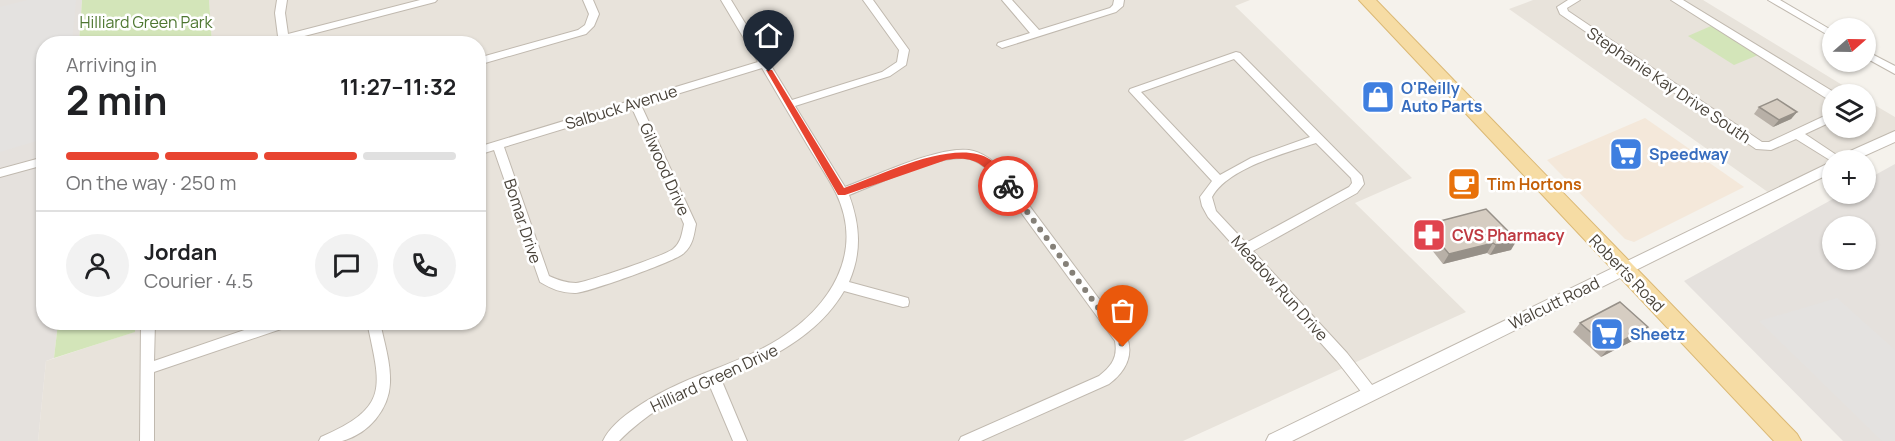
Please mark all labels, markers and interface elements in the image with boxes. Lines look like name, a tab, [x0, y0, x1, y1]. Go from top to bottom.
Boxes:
pin	[743, 10, 794, 72]
park label: Hilliard Green Park	[79, 11, 214, 33]
north arrow	[1822, 18, 1876, 72]
map controls	[1822, 18, 1876, 270]
icon: home	[752, 19, 785, 52]
street label: Stephanie Kay Drive South	[1583, 22, 1755, 148]
text: Arriving in	[66, 51, 157, 78]
text: 11:27–11:32	[340, 72, 456, 102]
text: 2 min	[66, 73, 167, 127]
place label: O'Reilly Auto Parts	[1401, 77, 1483, 117]
street label: Salbuck Avenue	[562, 79, 680, 135]
shop icon: O'Reilly Auto Parts	[1360, 79, 1396, 115]
button: layers	[1822, 84, 1876, 138]
street label: Gilwood Drive	[635, 119, 695, 219]
supermarket icon: Speedway	[1608, 136, 1644, 172]
place label: Speedway	[1649, 143, 1729, 165]
button: +	[1822, 150, 1876, 204]
courier	[978, 156, 1038, 216]
cafe icon: Tim Hortons	[1446, 166, 1482, 202]
text: On the way · 250 m	[66, 169, 236, 196]
icon: bike	[992, 170, 1025, 203]
place label: Tim Hortons	[1487, 173, 1582, 195]
street label: Bomar Drive	[499, 176, 547, 266]
button: −	[1822, 216, 1876, 270]
pharmacy icon: CVS Pharmacy	[1411, 217, 1447, 253]
place label: CVS Pharmacy	[1452, 224, 1564, 246]
street label: Roberts Road	[1584, 229, 1670, 317]
street label: Meadow Run Drive	[1227, 230, 1333, 346]
button: person	[66, 234, 129, 297]
button: chat	[315, 234, 378, 297]
button: phone	[393, 234, 456, 297]
text: Jordan	[144, 237, 217, 267]
text: Courier · 4.5	[144, 267, 253, 294]
street label: Walcutt Road	[1505, 272, 1603, 334]
pin	[1097, 285, 1148, 347]
icon: bag	[1106, 294, 1139, 327]
supermarket icon: Sheetz	[1589, 316, 1625, 352]
place label: Sheetz	[1630, 323, 1685, 345]
street label: Hilliard Green Drive	[647, 339, 781, 417]

